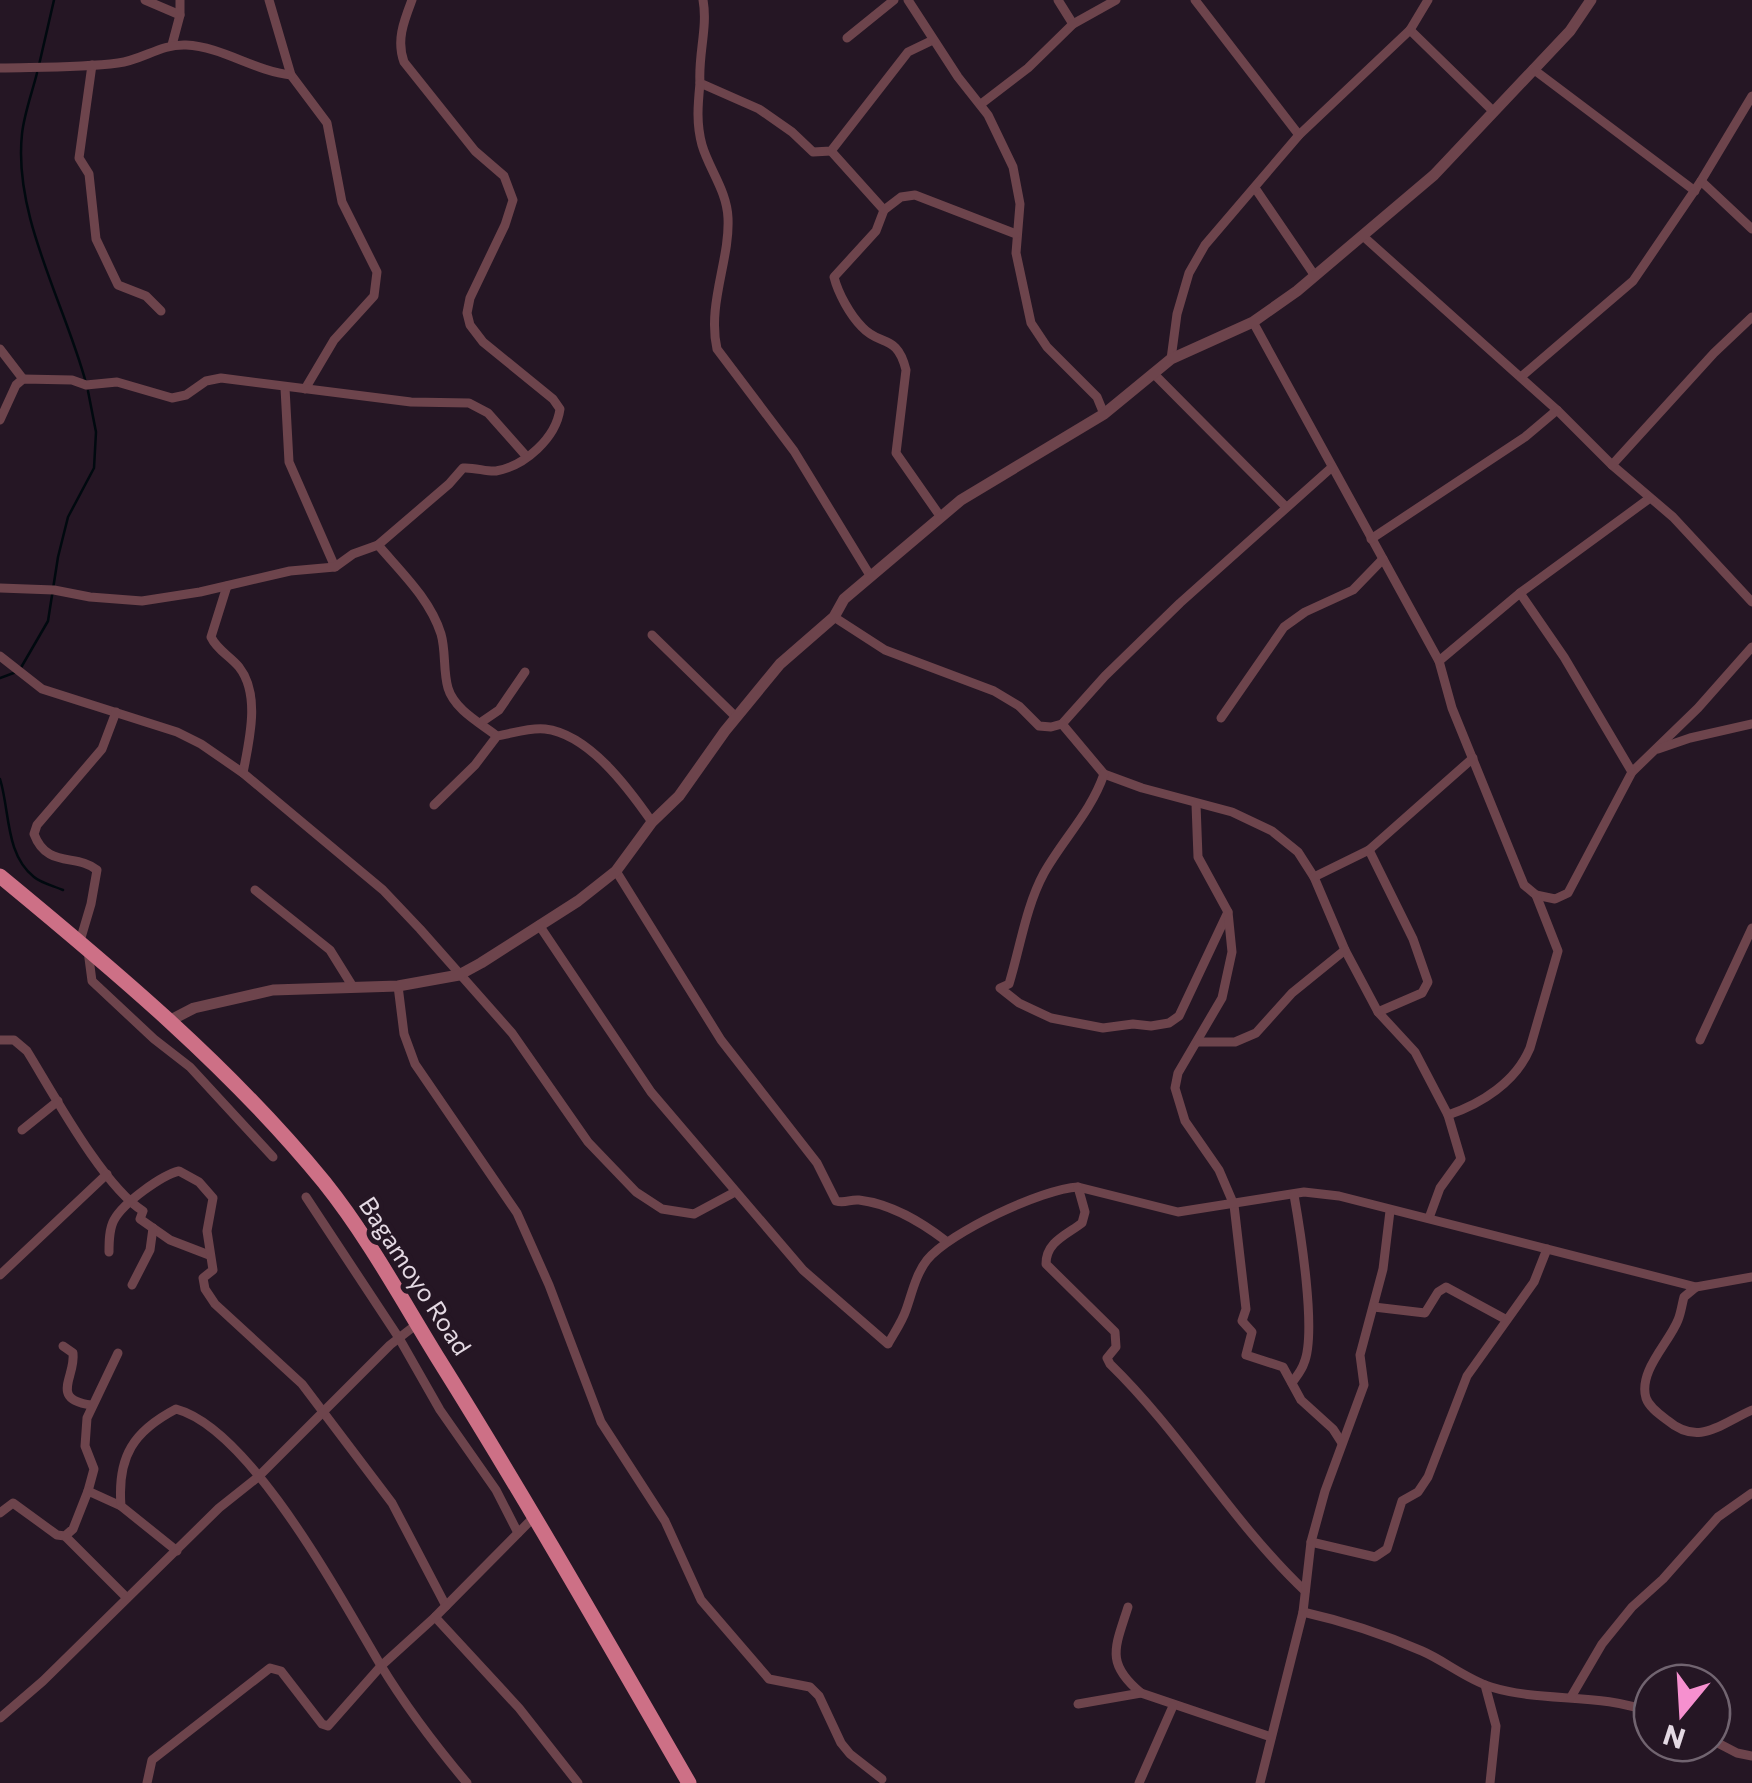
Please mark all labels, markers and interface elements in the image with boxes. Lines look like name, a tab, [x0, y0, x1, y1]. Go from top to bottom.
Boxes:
street label: Bagamoyo Road	[354, 1191, 478, 1360]
north arrow	[1632, 1663, 1732, 1763]
text: N	[1659, 1718, 1689, 1757]

